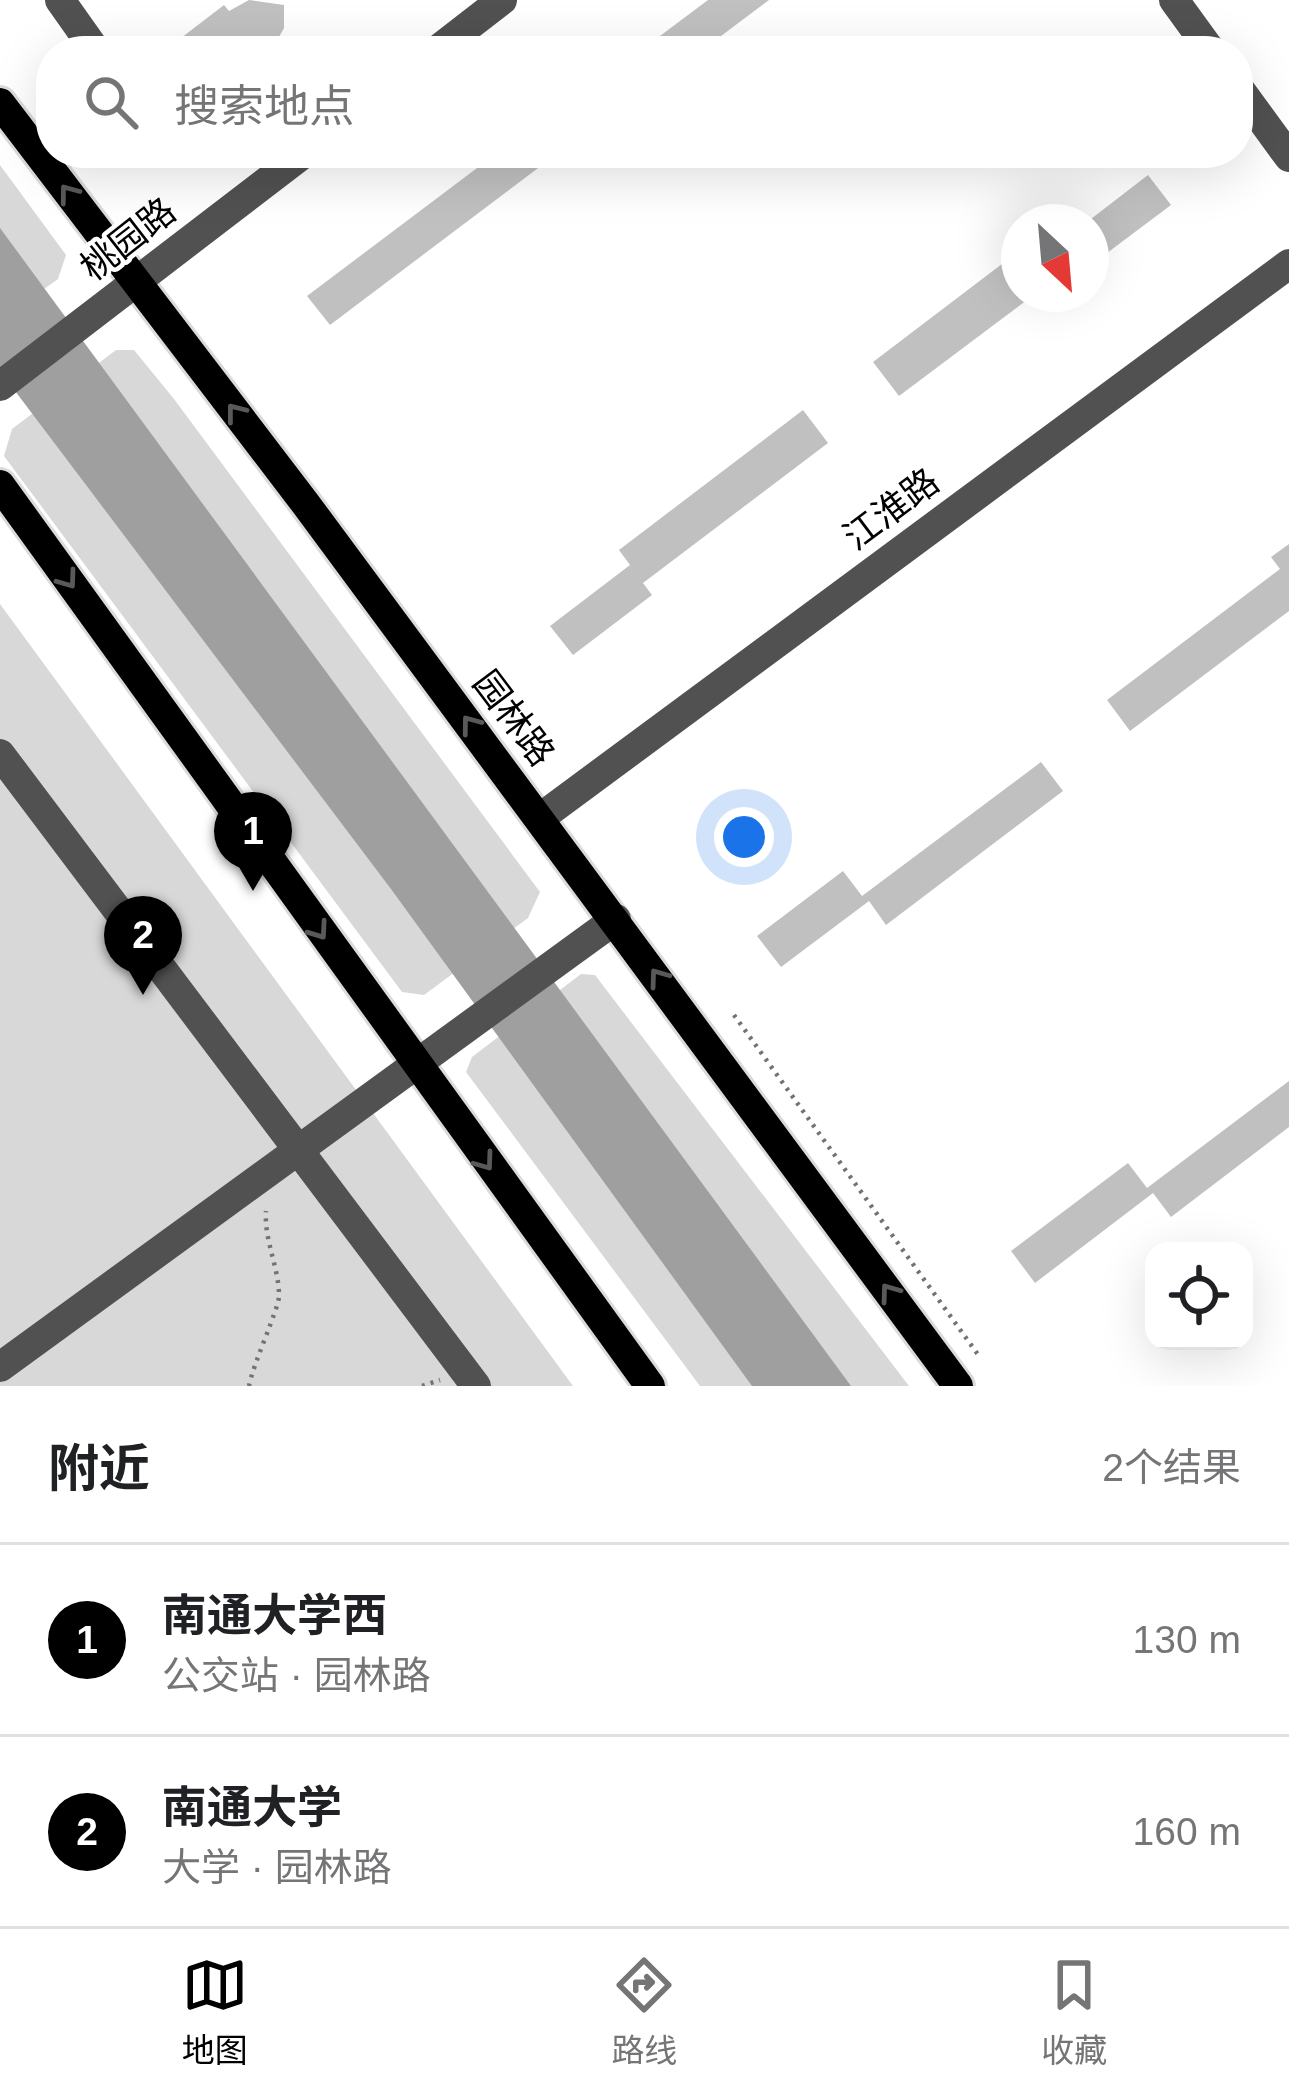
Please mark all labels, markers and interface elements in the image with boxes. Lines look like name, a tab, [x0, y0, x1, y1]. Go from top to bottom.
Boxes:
search box	[36, 36, 1253, 168]
icon: search	[78, 69, 144, 135]
text: 搜索地点	[174, 81, 354, 132]
one-way arrow	[60, 185, 82, 206]
street label: 桃园路	[73, 190, 183, 288]
north arrow	[1001, 204, 1109, 312]
one-way arrow	[228, 404, 249, 426]
street label: 江淮路	[836, 460, 946, 558]
one-way arrow	[54, 567, 76, 589]
street label: 园林路	[465, 663, 563, 773]
one-way arrow	[462, 716, 484, 737]
pin: 1	[214, 792, 292, 891]
your location	[714, 807, 774, 867]
pin: 2	[104, 896, 182, 995]
one-way arrow	[305, 918, 327, 940]
one-way arrow	[650, 969, 672, 990]
one-way arrow	[470, 1149, 492, 1170]
map controls	[1145, 1242, 1253, 1350]
button: locate	[1145, 1242, 1253, 1350]
one-way arrow	[881, 1284, 903, 1305]
text: 附近	[48, 1440, 150, 1497]
text: 2个结果	[1102, 1446, 1241, 1489]
text: 南通大学西	[162, 1590, 387, 1641]
text: 1	[76, 1618, 98, 1661]
text: 130 m	[1133, 1618, 1241, 1661]
text: 公交站 · 园林路	[162, 1654, 431, 1697]
text: 南通大学	[162, 1782, 342, 1833]
text: 2	[76, 1810, 98, 1853]
text: 160 m	[1133, 1810, 1241, 1853]
text: 大学 · 园林路	[162, 1846, 392, 1889]
tab: 地图	[182, 1952, 248, 2072]
tab: 路线	[611, 1952, 677, 2072]
tab: 收藏	[1041, 1952, 1107, 2072]

